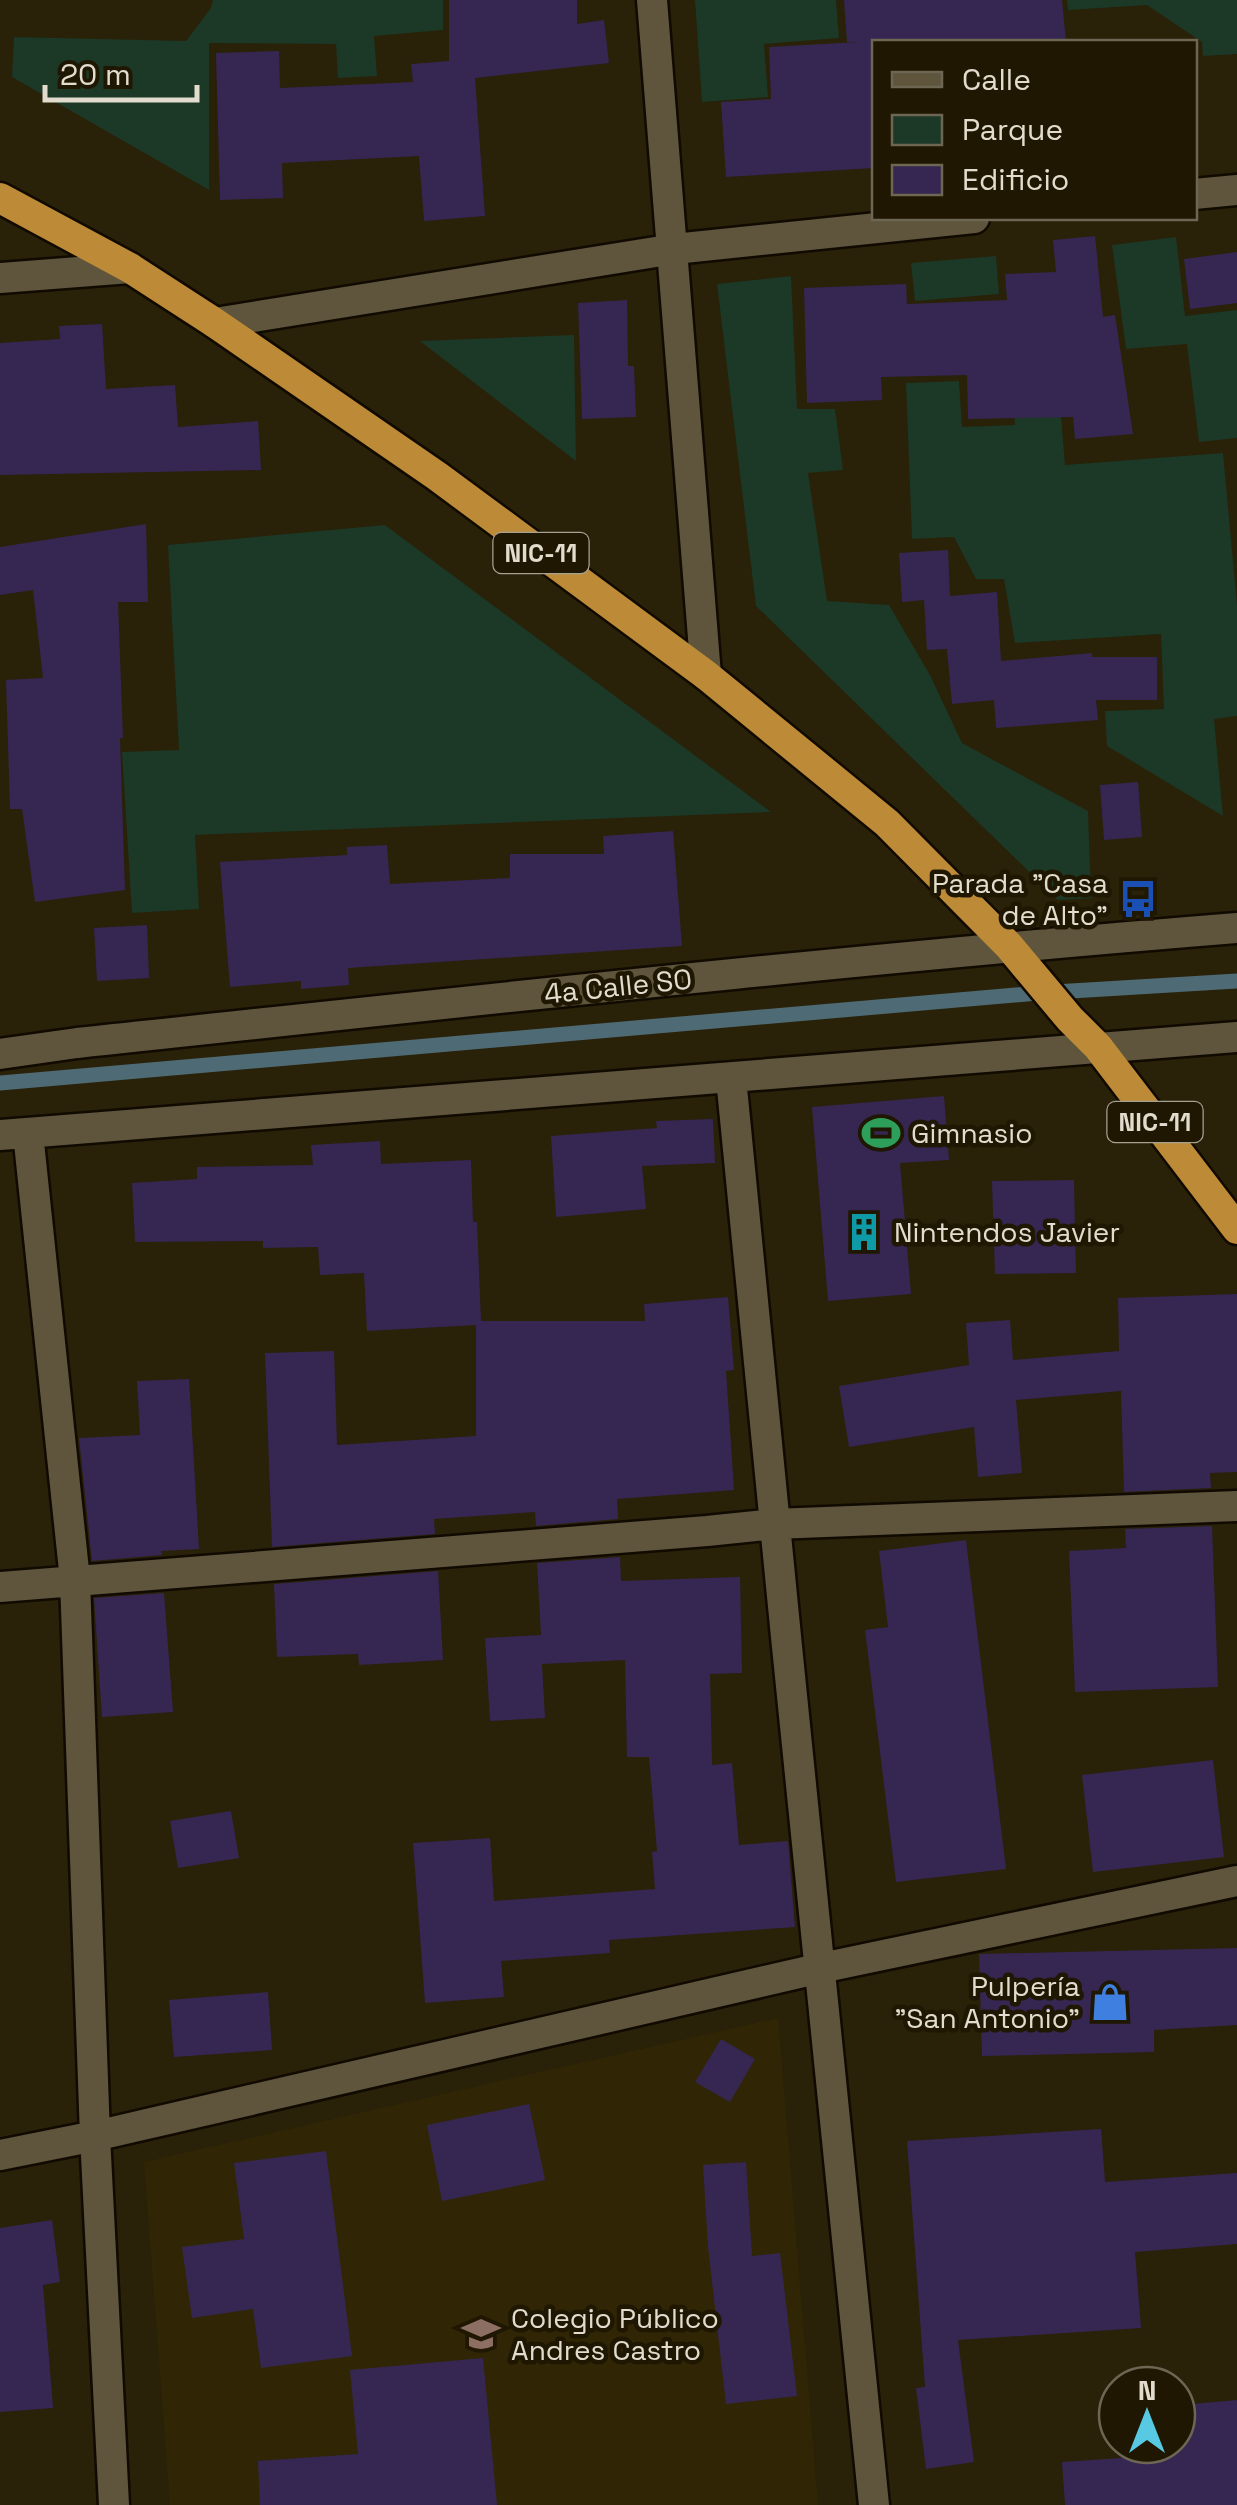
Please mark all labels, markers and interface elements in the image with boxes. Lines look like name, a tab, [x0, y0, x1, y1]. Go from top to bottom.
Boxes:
scale bar	[45, 40, 198, 102]
legend	[872, 40, 1197, 220]
text: 20 m	[60, 55, 131, 94]
text: Calle	[962, 60, 1031, 99]
text: Parque	[962, 110, 1063, 149]
text: Edificio	[962, 160, 1069, 199]
road number: NIC-11	[494, 533, 588, 573]
place label: Parada "Casa de Alto"	[932, 865, 1108, 933]
bus stop icon: Parada "Casa de Alto"	[1117, 878, 1159, 920]
street label: 4a Calle SO	[542, 960, 694, 1012]
road number: NIC-11	[1108, 1102, 1202, 1142]
sports icon: Gimnasio	[860, 1112, 902, 1154]
place label: Gimnasio	[911, 1115, 1033, 1151]
building icon: Nintendos Javier	[843, 1211, 885, 1253]
place label: Nintendos Javier	[894, 1214, 1120, 1250]
place label: Pulpería "San Antonio"	[894, 1968, 1080, 2036]
shop icon: Pulpería "San Antonio"	[1089, 1981, 1131, 2023]
place label: Colegio Público Andres Castro	[511, 2300, 719, 2368]
school or university icon: Colegio Público Andres Castro	[460, 2313, 502, 2355]
north arrow	[1097, 2365, 1197, 2465]
text: N	[1138, 2372, 1156, 2408]

